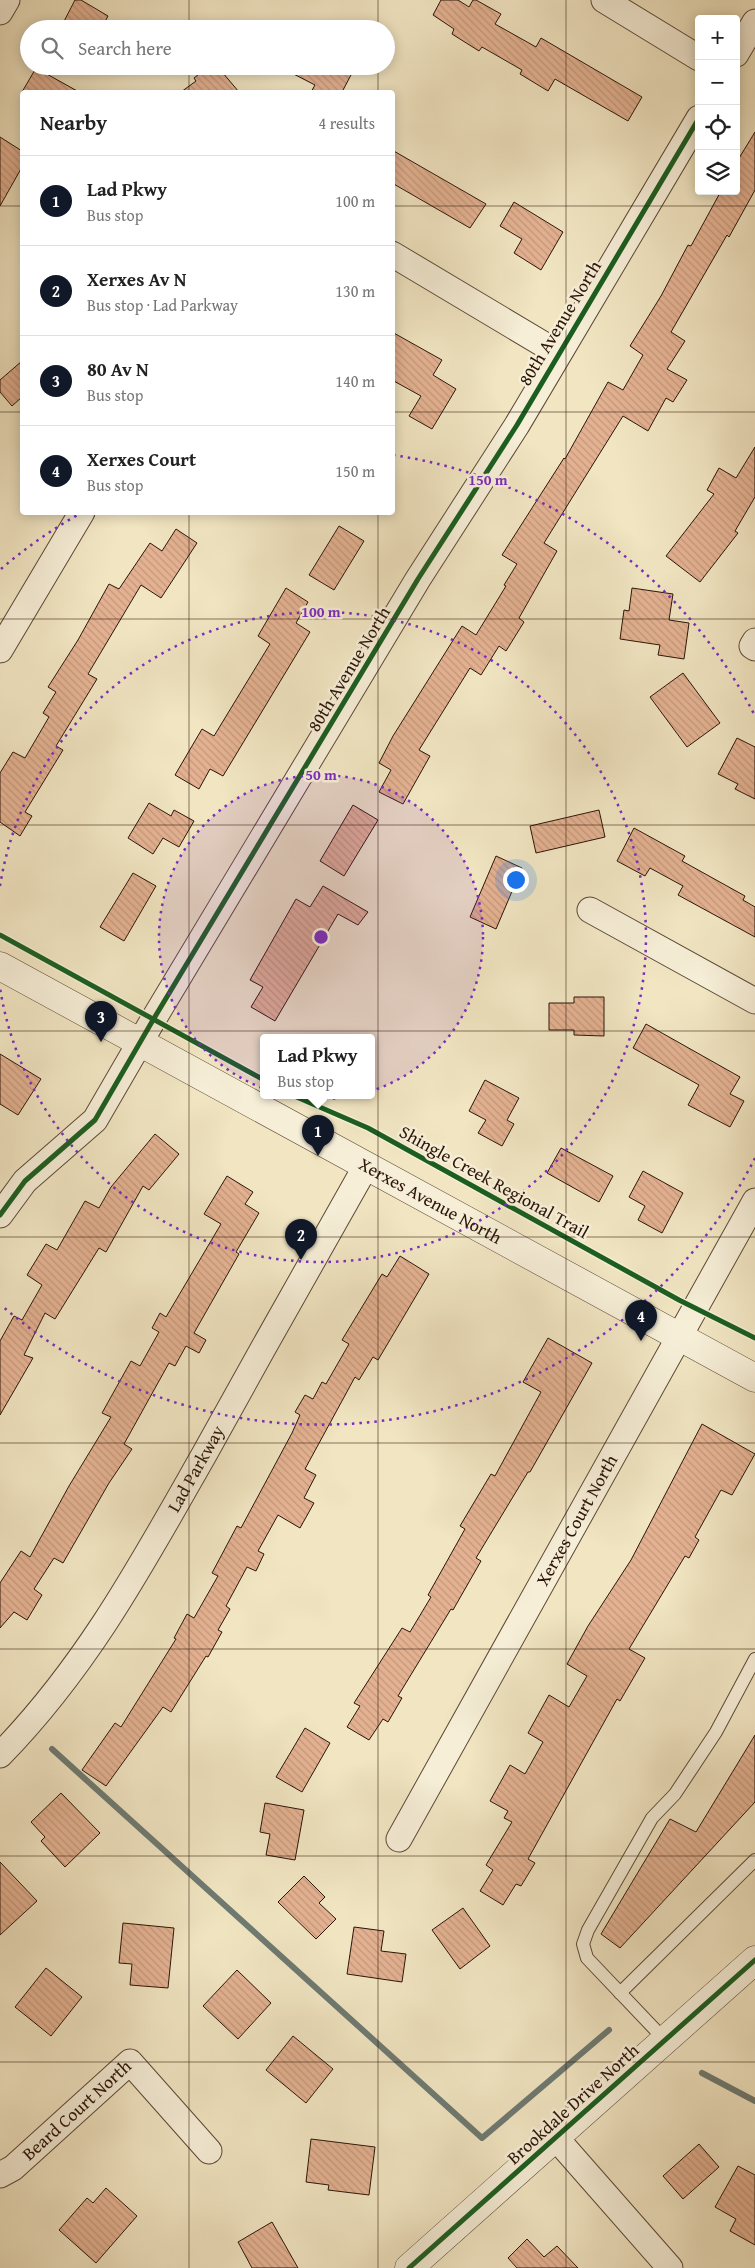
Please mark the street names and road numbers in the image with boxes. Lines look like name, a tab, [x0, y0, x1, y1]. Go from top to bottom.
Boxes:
street label: 80th Avenue North	[511, 255, 608, 391]
street label: 80th Avenue North	[300, 601, 397, 737]
street label: Shingle Creek Regional Trail	[395, 1118, 594, 1245]
street label: Xerxes Avenue North	[354, 1150, 507, 1250]
street label: Lad Parkway	[160, 1420, 231, 1517]
street label: Xerxes Court North	[529, 1449, 624, 1591]
street label: Brookdale Drive North	[501, 2037, 645, 2170]
street label: Beard Court North	[16, 2053, 137, 2167]

